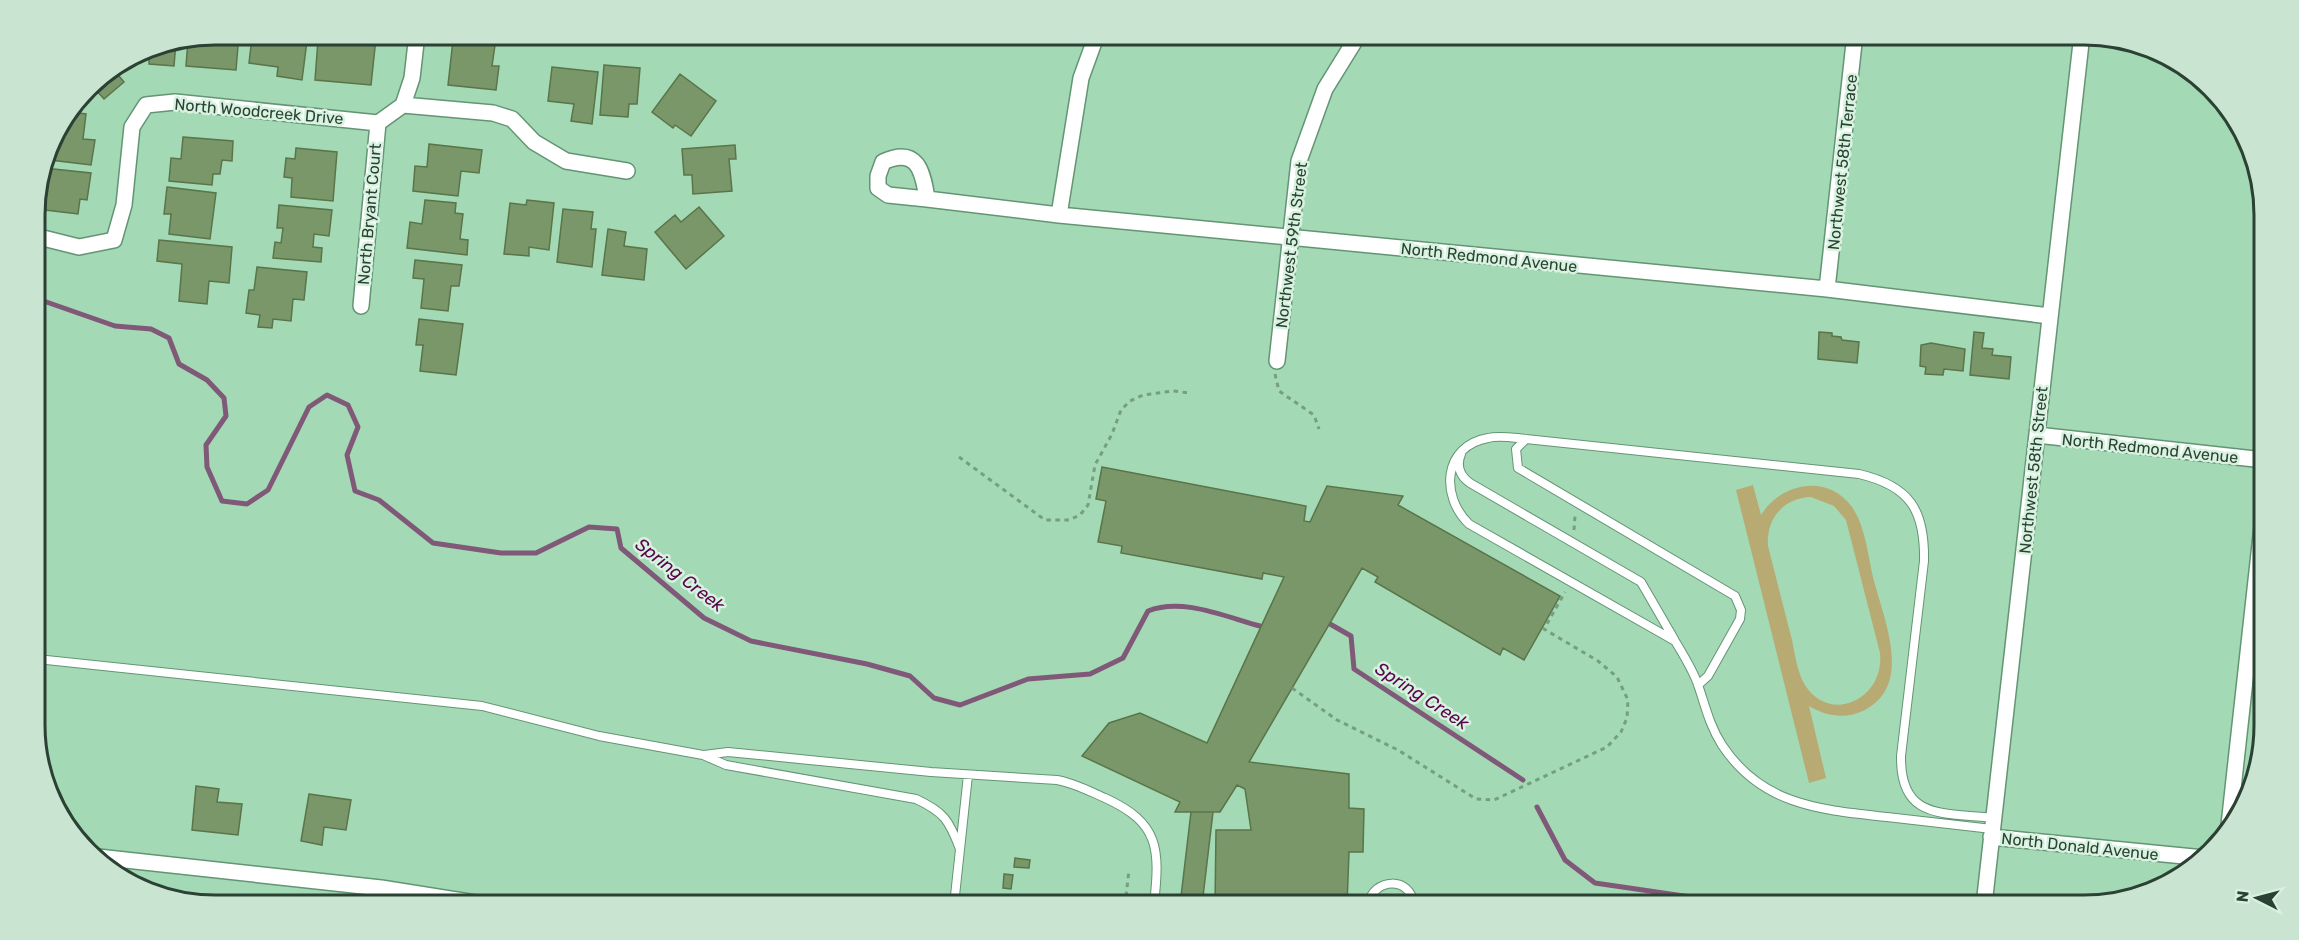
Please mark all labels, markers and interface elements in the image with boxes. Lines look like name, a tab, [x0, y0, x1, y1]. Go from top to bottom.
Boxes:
street label: Northwest 58th Terrace	[1824, 73, 1861, 251]
street label: North Woodcreek Drive	[174, 95, 344, 128]
street label: North Bryant Court	[354, 142, 385, 286]
street label: Northwest 59th Street	[1272, 161, 1311, 329]
street label: North Redmond Avenue	[1400, 239, 1578, 276]
street label: Northwest 58th Street	[2015, 386, 2052, 555]
street label: North Redmond Avenue	[2061, 430, 2239, 467]
water label: Spring Creek	[631, 533, 730, 617]
water label: Spring Creek	[1371, 658, 1474, 735]
street label: North Donald Avenue	[2000, 829, 2160, 864]
north arrow	[2227, 868, 2287, 928]
text: N	[2233, 890, 2253, 903]

